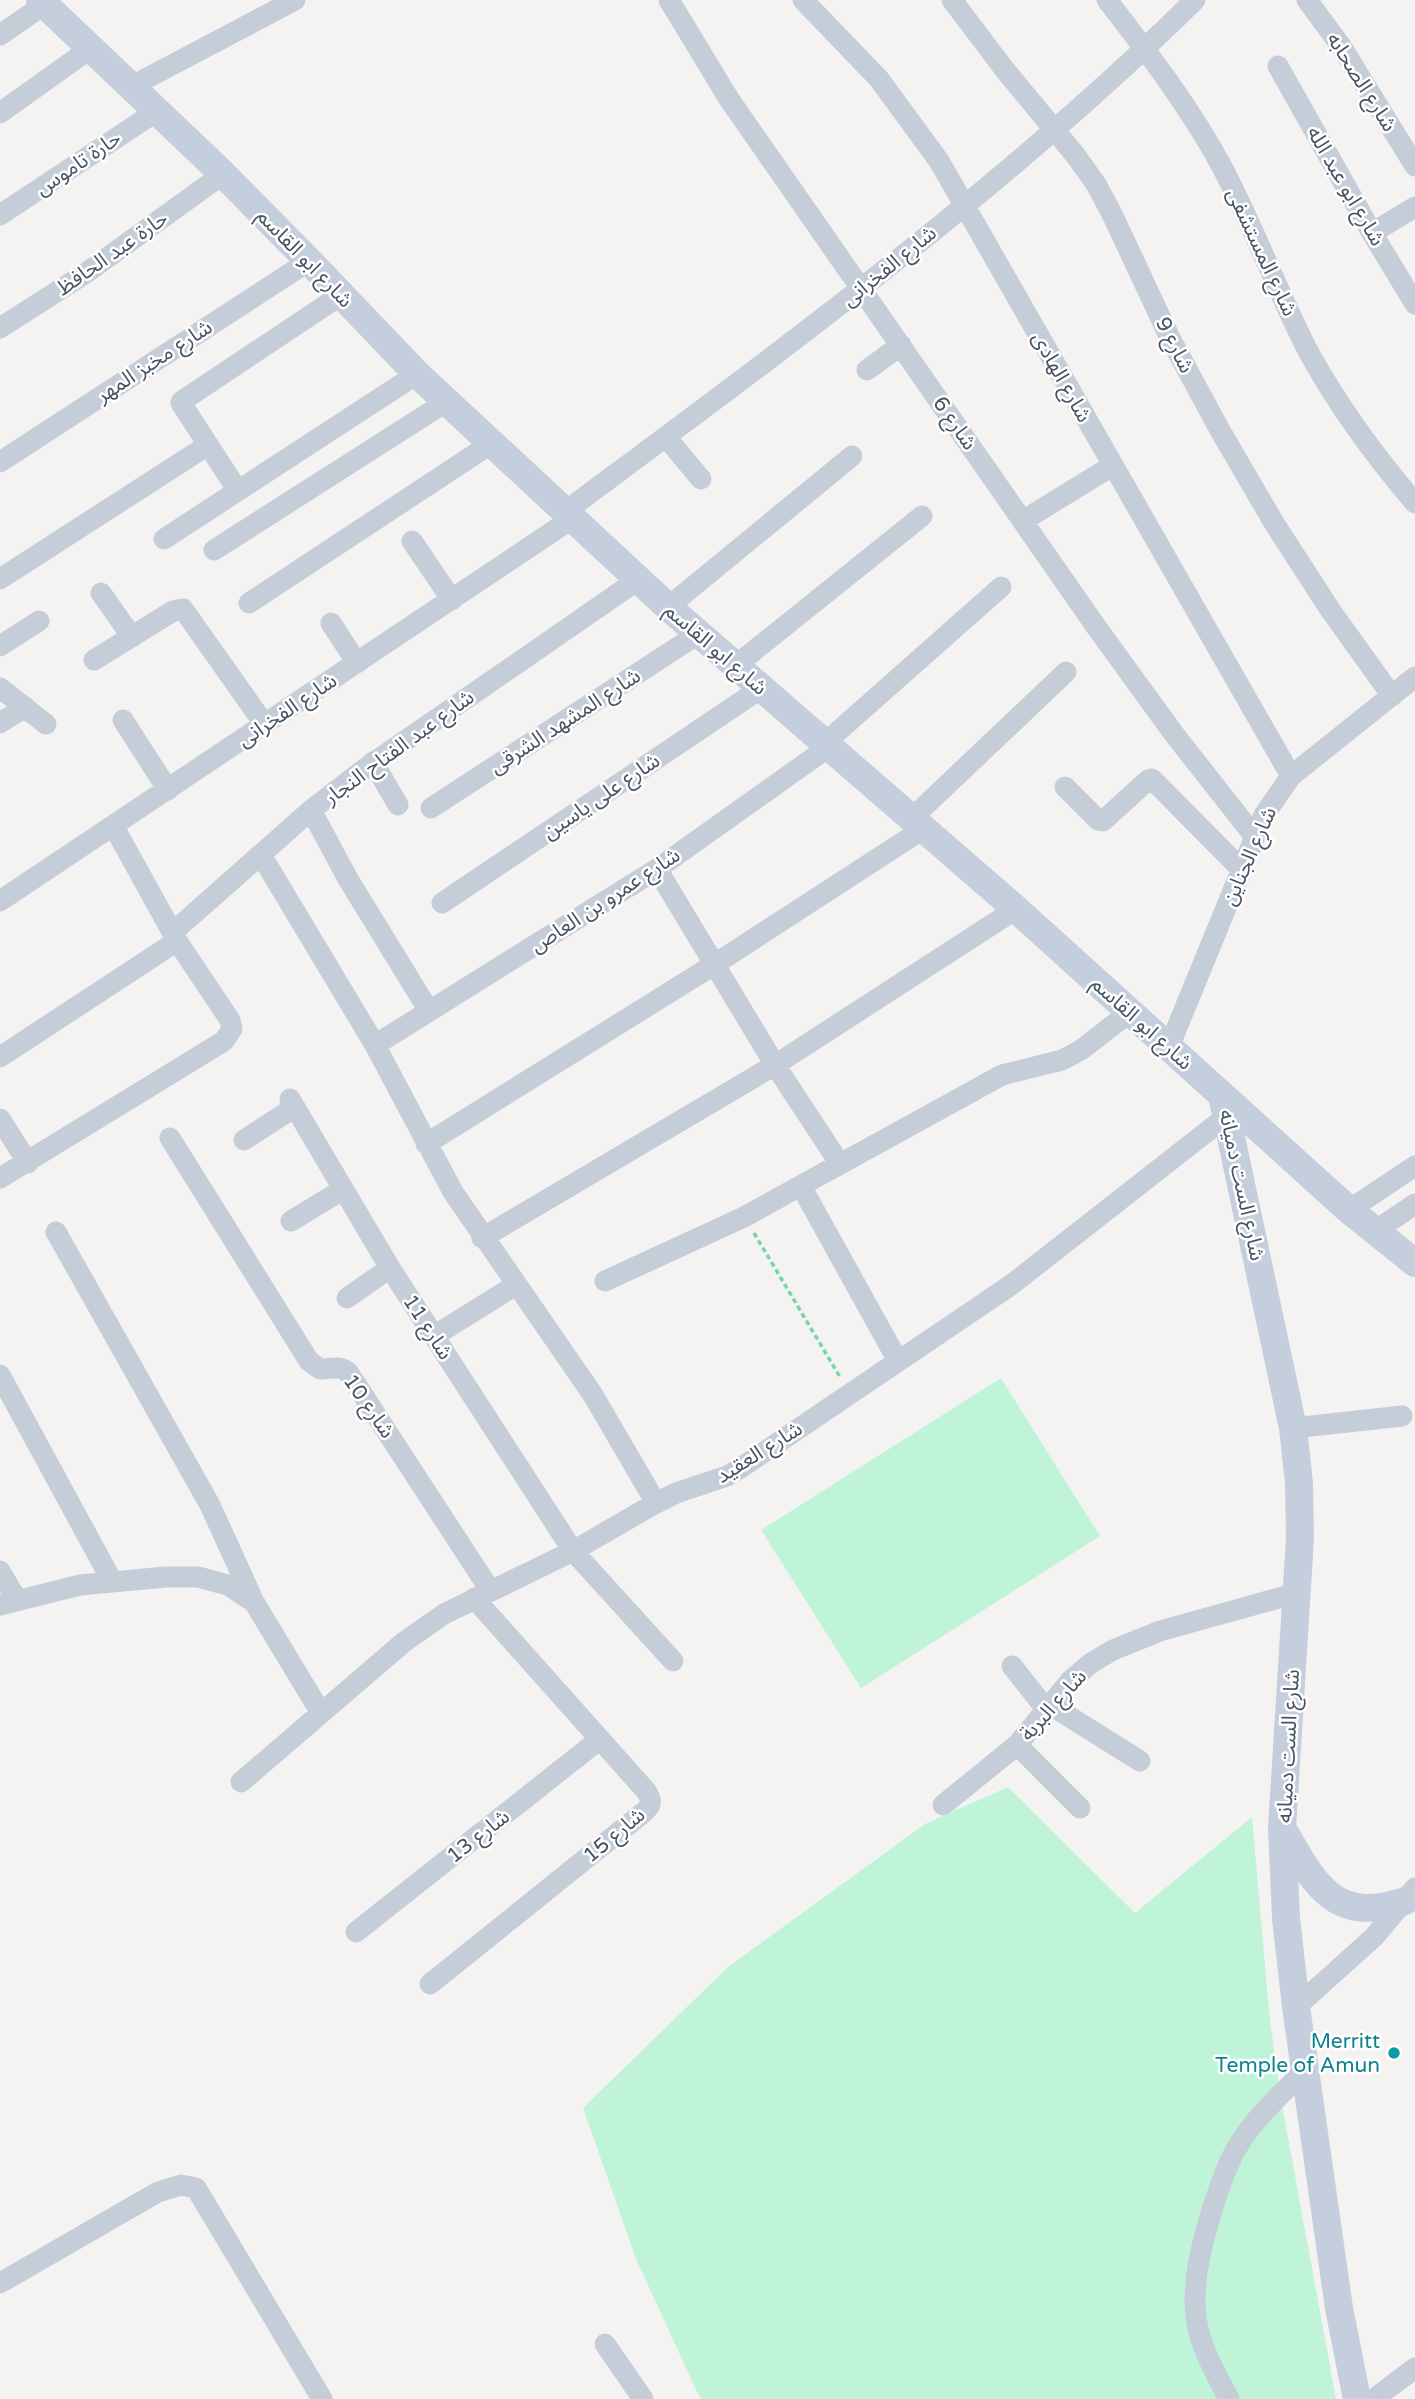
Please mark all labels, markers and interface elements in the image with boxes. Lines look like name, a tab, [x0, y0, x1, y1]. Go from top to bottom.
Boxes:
street label: شارع الصحابه	[1320, 28, 1402, 137]
street label: شارع ابو عبد الله	[1300, 122, 1390, 251]
street label: حارة تاموس	[31, 126, 126, 201]
street label: شارع المستشفى	[1219, 184, 1302, 321]
street label: شارع ابو القاسم	[250, 204, 358, 314]
street label: حارة عبد الحافظ	[52, 206, 173, 301]
street label: شارع الفخرانى	[837, 221, 943, 314]
street label: شارع 9	[1148, 313, 1199, 378]
street label: شارع مخبز المهر	[91, 315, 218, 410]
street label: شارع الهادى	[1025, 328, 1097, 428]
street label: شارع 6	[926, 392, 982, 456]
street label: شارع ابو القاسم	[658, 598, 772, 702]
street label: شارع المشهد الشرقى	[485, 663, 647, 781]
street label: شارع الفخرانى	[233, 668, 343, 754]
street label: شارع عبد الفتاح النجار	[319, 685, 480, 812]
street label: شارع على ياسين	[538, 748, 666, 847]
street label: شارع الجناين	[1217, 803, 1284, 910]
street label: شارع عمرو بن العاص	[526, 843, 686, 960]
street label: شارع ابو القاسم	[1085, 971, 1197, 1077]
street label: شارع الست دميانه	[1211, 1107, 1270, 1263]
street label: شارع 11	[396, 1290, 458, 1366]
street label: شارع 10	[336, 1369, 400, 1444]
street label: شارع العقيد	[711, 1416, 808, 1490]
street label: شارع البربة	[1015, 1664, 1093, 1748]
street label: شارع الست دميانه	[1272, 1669, 1307, 1824]
street label: شارع 15	[578, 1802, 652, 1870]
street label: شارع 13	[442, 1804, 516, 1870]
place label: Merritt Temple of Amun	[1215, 2029, 1380, 2078]
marker: Merritt Temple of Amun	[1386, 2045, 1402, 2061]

